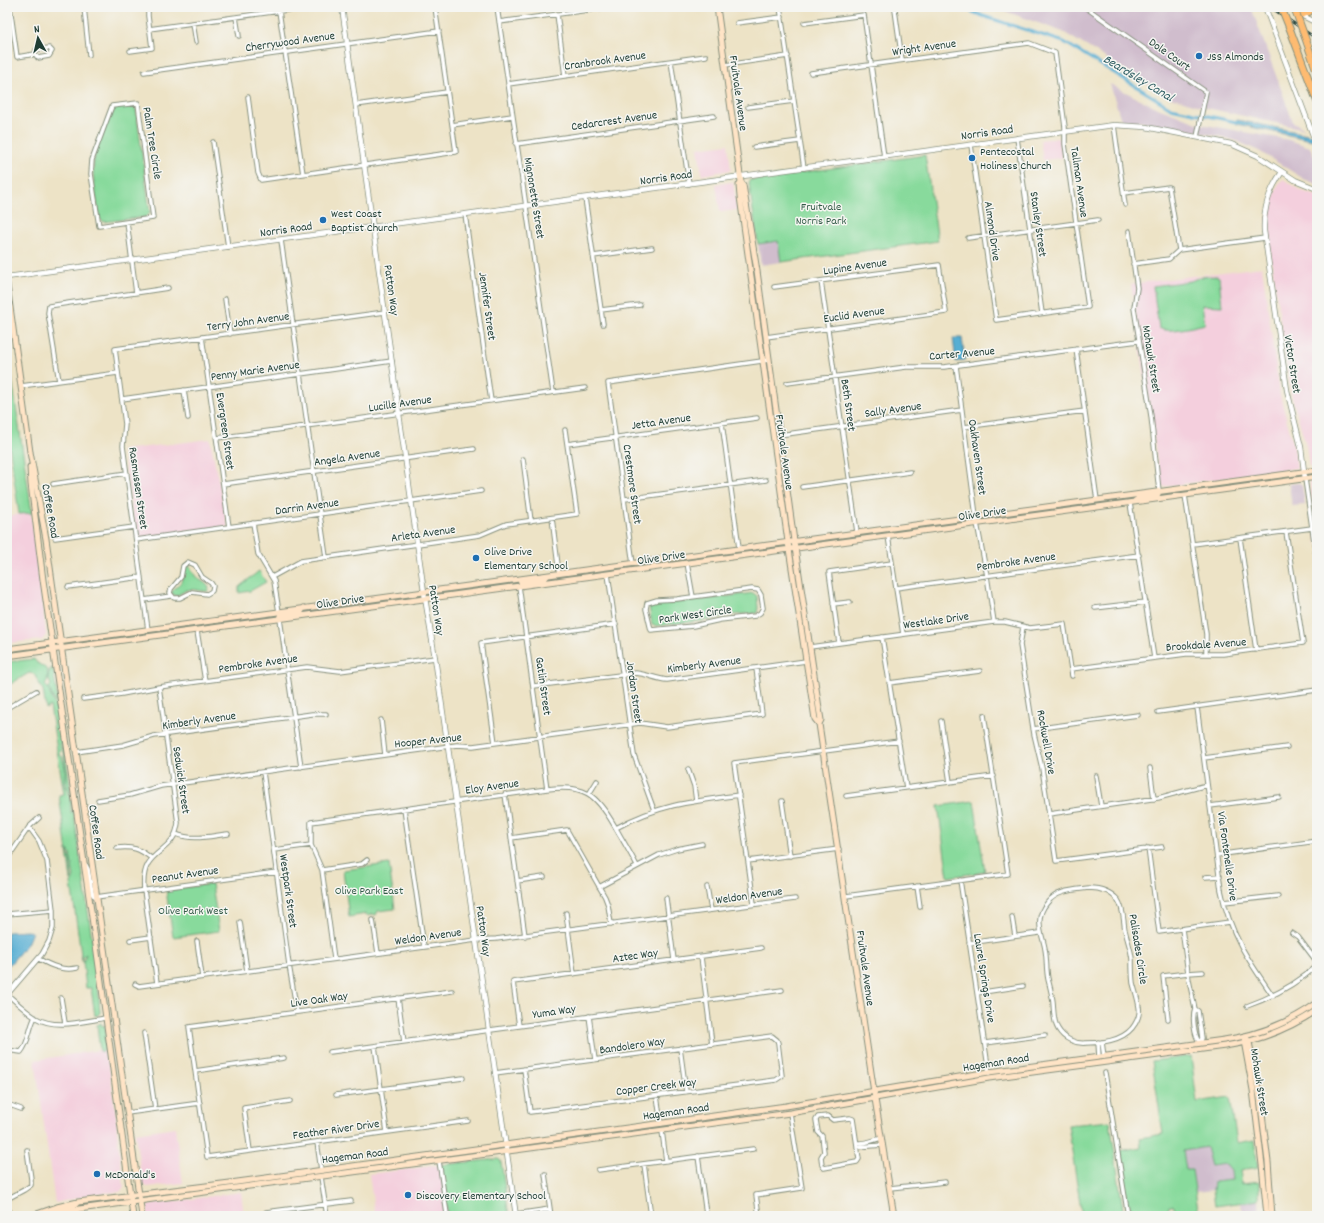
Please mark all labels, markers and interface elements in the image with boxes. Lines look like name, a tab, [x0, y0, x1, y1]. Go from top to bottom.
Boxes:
north arrow	[18, 18, 58, 58]
text: N	[33, 22, 41, 38]
street label: Cherrywood Avenue	[244, 28, 336, 57]
street label: Dole Court	[1145, 35, 1194, 76]
street label: Wright Avenue	[891, 36, 957, 61]
street label: Cranbrook Avenue	[563, 47, 647, 76]
place label: JSS Almonds	[1207, 49, 1264, 66]
water label: Beardsley Canal	[1099, 51, 1177, 108]
marker: JSS Almonds	[1194, 51, 1204, 61]
street label: Fruitvale Avenue	[724, 54, 751, 132]
street label: Palm Tree Circle	[137, 106, 166, 181]
street label: Cedarcrest Avenue	[570, 107, 658, 136]
street label: Norris Road	[960, 121, 1014, 146]
place label: Pentecostal Holiness Church	[980, 144, 1052, 175]
street label: Tallman Avenue	[1065, 146, 1092, 219]
marker: Pentecostal Holiness Church	[967, 153, 977, 163]
street label: Mignonette Street	[519, 156, 548, 241]
street label: Norris Road	[639, 166, 693, 191]
street label: Stanley Street	[1025, 190, 1051, 259]
park label: Fruitvale Norris Park	[796, 199, 846, 230]
street label: Almond Drive	[979, 200, 1004, 262]
place label: West Coast Baptist Church	[331, 206, 398, 237]
marker: West Coast Baptist Church	[318, 215, 328, 225]
street label: Norris Road	[259, 218, 313, 243]
street label: Lupine Avenue	[822, 255, 888, 280]
street label: Patton Way	[379, 264, 403, 318]
street label: Jennifer Street	[473, 271, 500, 342]
street label: Euclid Avenue	[822, 303, 886, 328]
street label: Terry John Avenue	[206, 308, 290, 337]
street label: Mohawk Street	[1137, 324, 1164, 395]
street label: Victor Street	[1279, 334, 1305, 395]
street label: Carter Avenue	[929, 343, 996, 366]
street label: Penny Marie Avenue	[210, 357, 301, 386]
street label: Beth Street	[835, 378, 860, 433]
street label: Evergreen Street	[211, 391, 238, 472]
street label: Lucille Avenue	[367, 392, 433, 417]
street label: Sally Avenue	[864, 398, 923, 423]
street label: Jetta Avenue	[630, 410, 692, 435]
street label: Fruitvale Avenue	[770, 413, 797, 491]
street label: Oakhaven Street	[963, 418, 990, 497]
street label: Crestmore Street	[618, 443, 646, 526]
street label: Angela Avenue	[313, 445, 381, 472]
street label: Rasmussen Street	[123, 446, 152, 531]
street label: Coffee Road	[36, 483, 63, 540]
street label: Darrin Avenue	[274, 495, 340, 520]
street label: Olive Drive	[957, 503, 1007, 526]
street label: Arleta Avenue	[390, 522, 456, 547]
place label: Olive Drive Elementary School	[484, 544, 568, 575]
street label: Olive Drive	[636, 547, 686, 570]
street label: Pembroke Avenue	[976, 549, 1057, 576]
marker: Olive Drive Elementary School	[471, 553, 481, 563]
street label: Patton Way	[423, 584, 448, 638]
street label: Olive Drive	[315, 591, 365, 614]
street label: Park West Circle	[658, 602, 733, 629]
street label: Westlake Drive	[902, 608, 970, 635]
street label: Brookdale Avenue	[1165, 634, 1247, 657]
street label: Pembroke Avenue	[218, 651, 299, 678]
street label: Kimberly Avenue	[666, 653, 742, 678]
street label: Gatlin Street	[530, 656, 555, 717]
street label: Jordan Street	[621, 660, 646, 725]
street label: Kimberly Avenue	[161, 708, 237, 735]
street label: Rockwell Drive	[1031, 709, 1060, 776]
street label: Hooper Avenue	[394, 730, 463, 753]
street label: Sedwick Street	[167, 745, 194, 816]
street label: Eloy Avenue	[464, 775, 520, 800]
street label: Coffee Road	[83, 804, 108, 861]
street label: Via Fontenelle Drive	[1212, 810, 1241, 902]
street label: Westpark Street	[274, 853, 301, 930]
street label: Peanut Avenue	[151, 862, 220, 889]
park label: Olive Park East	[335, 883, 404, 900]
street label: Weldon Avenue	[715, 883, 784, 910]
park label: Olive Park West	[158, 903, 228, 920]
street label: Patton Way	[471, 905, 495, 959]
street label: Palisades Circle	[1124, 913, 1151, 986]
street label: Weldon Avenue	[394, 924, 463, 951]
street label: Fruitvale Avenue	[851, 929, 878, 1007]
street label: Laurel Springs Drive	[968, 932, 999, 1024]
street label: Aztec Way	[611, 945, 660, 968]
street label: Live Oak Way	[289, 988, 350, 1013]
street label: Yuma Way	[531, 1001, 578, 1024]
street label: Bandolero Way	[598, 1033, 667, 1059]
street label: Mohawk Street	[1245, 1047, 1272, 1118]
street label: Hageman Road	[962, 1050, 1031, 1077]
street label: Copper Creek Way	[615, 1074, 698, 1101]
street label: Hageman Road	[642, 1099, 711, 1126]
street label: Feather River Drive	[292, 1116, 381, 1145]
street label: Hageman Road	[321, 1144, 389, 1169]
place label: McDonald's	[105, 1167, 155, 1184]
marker: McDonald's	[92, 1169, 102, 1179]
place label: Discovery Elementary School	[416, 1188, 546, 1205]
marker: Discovery Elementary School	[403, 1190, 413, 1200]

